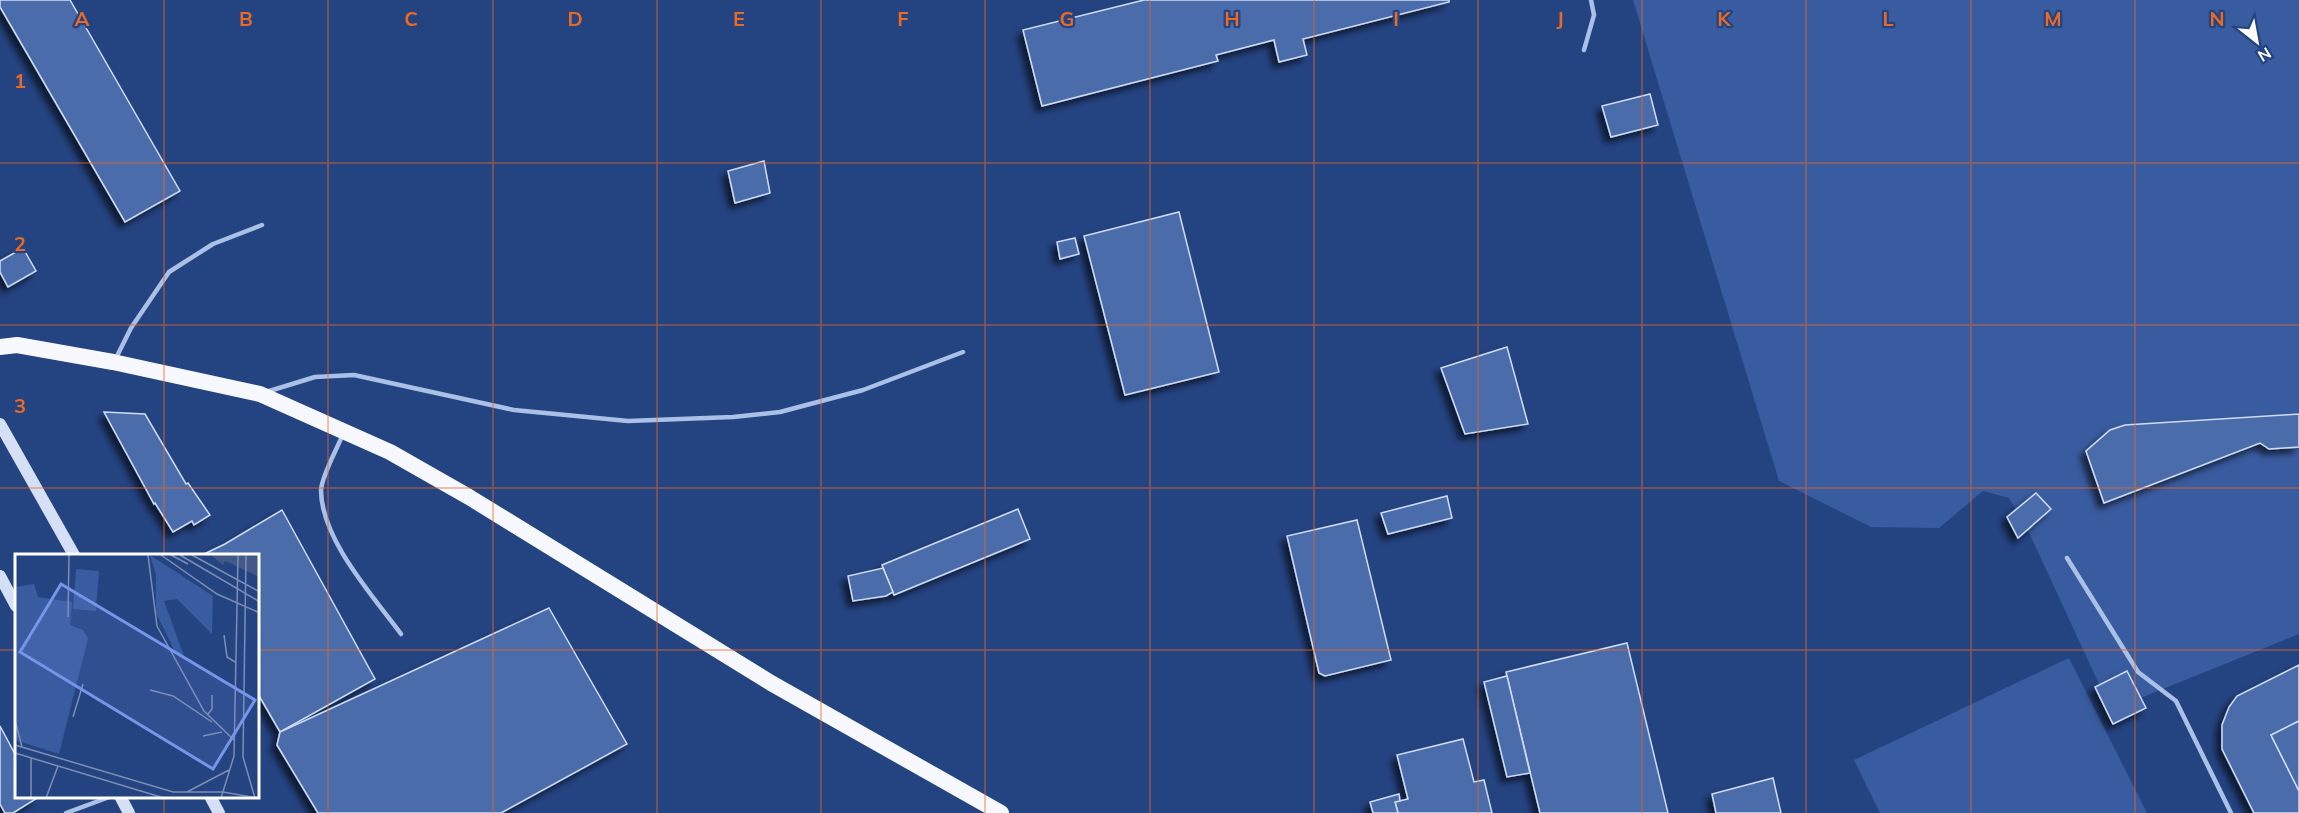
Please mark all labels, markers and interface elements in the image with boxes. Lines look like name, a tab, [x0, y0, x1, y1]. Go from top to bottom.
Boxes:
text: A	[75, 6, 90, 31]
text: B	[239, 6, 253, 31]
text: C	[404, 6, 418, 31]
text: D	[567, 6, 583, 31]
text: E	[733, 6, 745, 31]
text: F	[897, 6, 909, 31]
text: G	[1060, 6, 1074, 31]
text: H	[1224, 6, 1240, 31]
text: I	[1393, 6, 1399, 31]
text: J	[1556, 6, 1564, 31]
text: K	[1717, 6, 1731, 31]
text: L	[1882, 6, 1894, 31]
text: M	[2044, 6, 2062, 31]
text: N	[2209, 6, 2225, 31]
north arrow	[2227, 12, 2287, 72]
text: N	[2254, 43, 2275, 67]
text: 1	[14, 68, 26, 93]
text: 2	[14, 231, 26, 256]
text: 3	[14, 393, 26, 418]
inset map	[15, 554, 260, 798]

